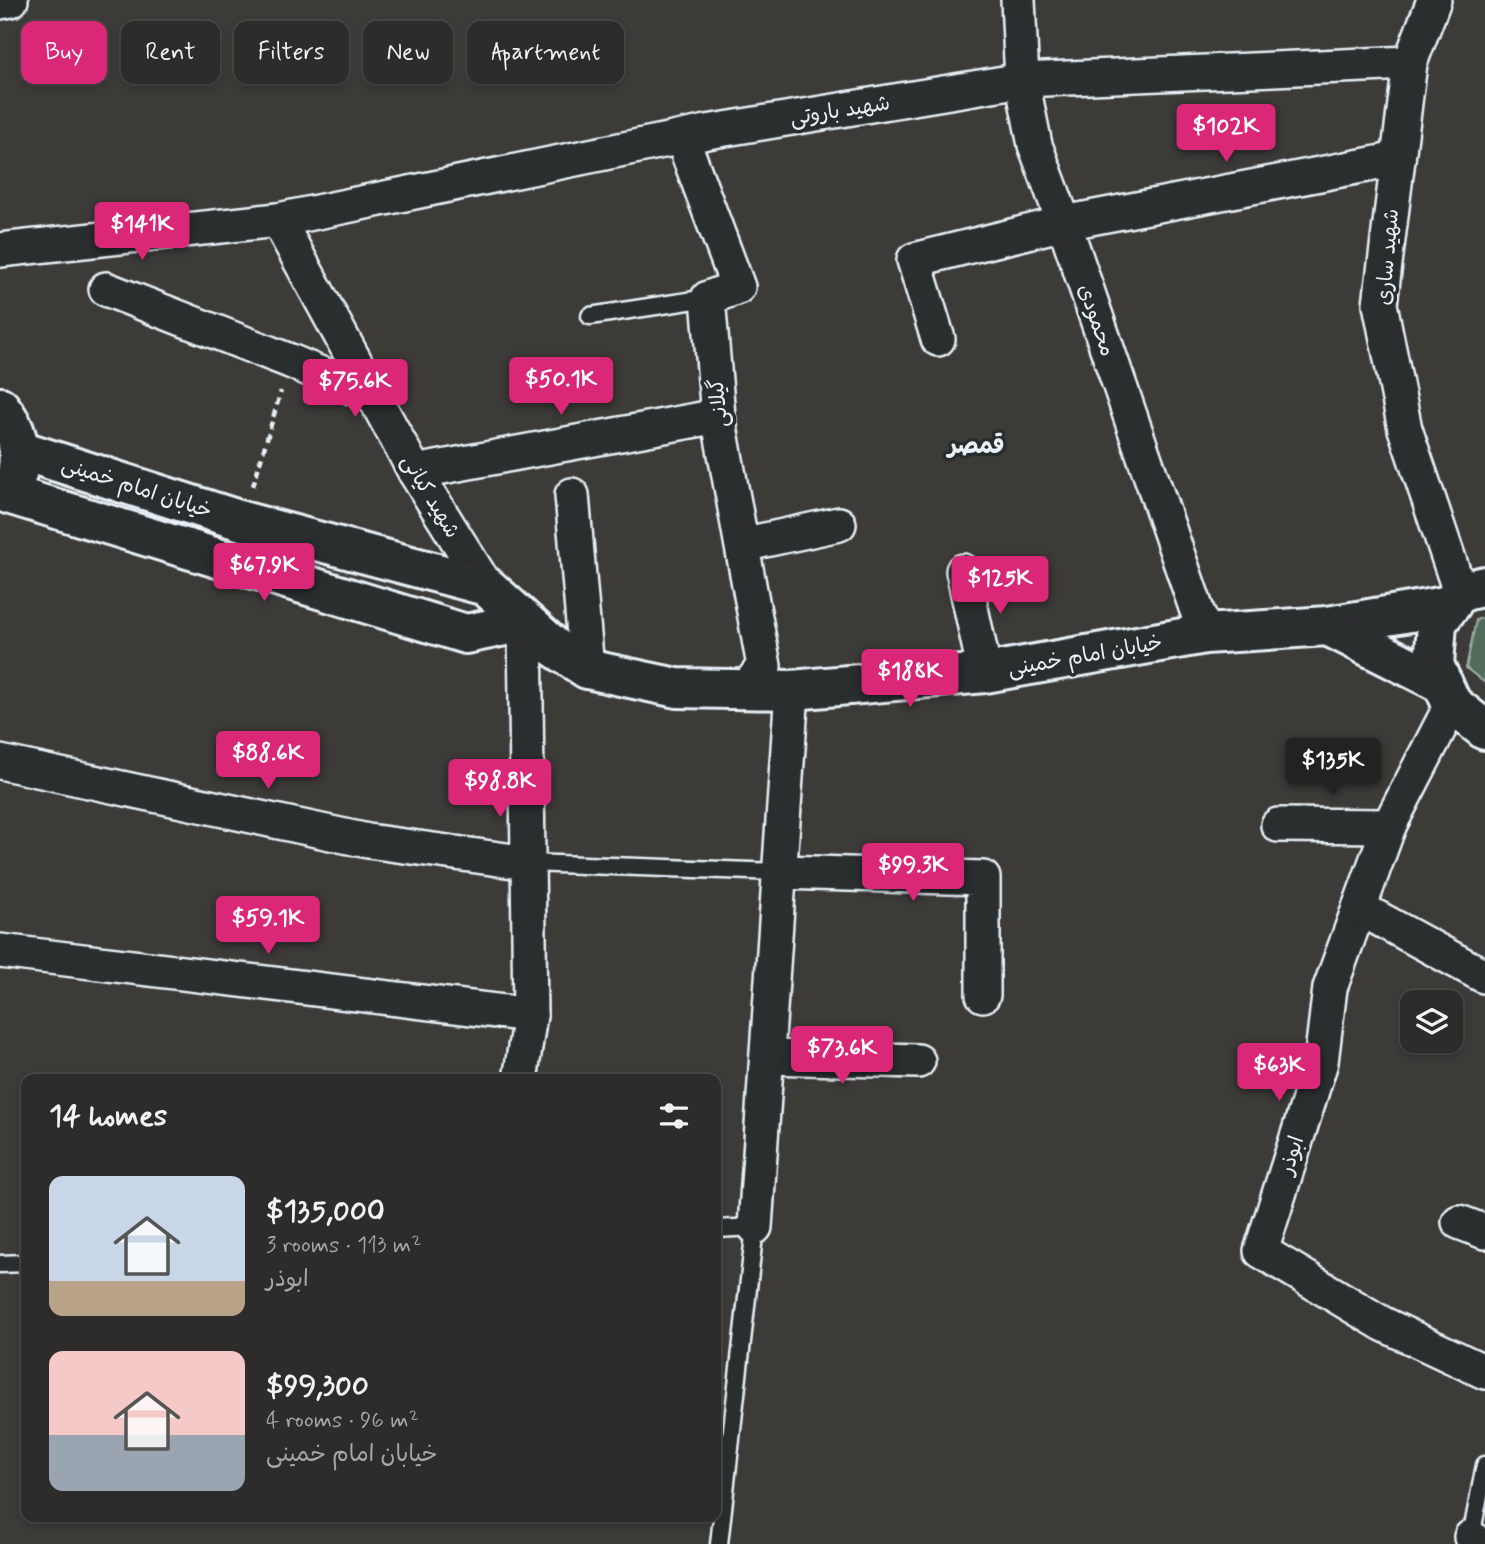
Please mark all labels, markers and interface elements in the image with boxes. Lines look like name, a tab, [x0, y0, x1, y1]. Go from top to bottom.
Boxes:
chip: Buy	[21, 21, 107, 84]
chip: Rent	[121, 21, 220, 84]
chip: Filters	[234, 21, 349, 84]
chip: New	[363, 21, 453, 84]
chip: Apartment	[467, 21, 624, 84]
street label: شهید باروتی	[788, 89, 892, 133]
pin: $102K	[1177, 104, 1275, 164]
text: $102K	[1193, 112, 1259, 142]
pin: $141K	[93, 202, 191, 262]
street label: شهید ساری	[1370, 208, 1406, 307]
text: $141K	[111, 210, 173, 240]
street label: محمودی	[1071, 280, 1121, 360]
pin: $50.1K	[504, 358, 618, 417]
pin: $75.6K	[298, 360, 412, 419]
text: $50.1K	[525, 365, 597, 395]
text: $75.6K	[319, 367, 391, 397]
street label: گیلانی	[703, 377, 735, 429]
district label: قمصر	[946, 431, 1004, 462]
street label: خیابان امام خمینی	[58, 450, 215, 526]
street label: شهید کیانی	[394, 450, 466, 543]
pin: $67.9K	[207, 544, 321, 603]
text: $67.9K	[229, 551, 299, 581]
pin: $125K	[951, 556, 1049, 616]
text: $125K	[968, 564, 1032, 594]
street label: خیابان امام خمینی	[1006, 629, 1165, 684]
pin: $188K	[861, 650, 959, 709]
text: $188K	[877, 657, 943, 687]
pin: $88.6K	[211, 732, 325, 791]
pin: $135K	[1284, 738, 1382, 798]
text: $88.6K	[232, 739, 304, 769]
text: $135K	[1302, 746, 1364, 776]
pin: $98.8K	[443, 760, 557, 819]
text: $98.8K	[464, 767, 536, 797]
pin: $99.3K	[856, 844, 970, 903]
text: $99.3K	[878, 851, 948, 881]
pin: $59.1K	[211, 897, 325, 956]
text: $59.1K	[232, 904, 304, 934]
map controls	[1400, 990, 1463, 1053]
button: layers	[1400, 990, 1463, 1053]
pin: $73.6K	[785, 1026, 899, 1086]
text: $73.6K	[807, 1034, 877, 1064]
pin: $63K	[1238, 1044, 1320, 1103]
text: $63K	[1253, 1051, 1305, 1081]
text: 14 homes	[49, 1097, 167, 1136]
icon: filters	[655, 1097, 693, 1135]
street label: ابوذر	[1272, 1132, 1311, 1180]
text: $135,000	[266, 1192, 385, 1231]
icon: home	[105, 1204, 189, 1288]
text: 3 rooms · 113 m²	[266, 1231, 421, 1261]
text: ابوذر	[266, 1265, 309, 1295]
text: $99,300	[266, 1367, 369, 1406]
icon: home	[105, 1379, 189, 1463]
text: 4 rooms · 96 m²	[266, 1406, 419, 1436]
text: خیابان امام خمینی	[266, 1440, 437, 1470]

